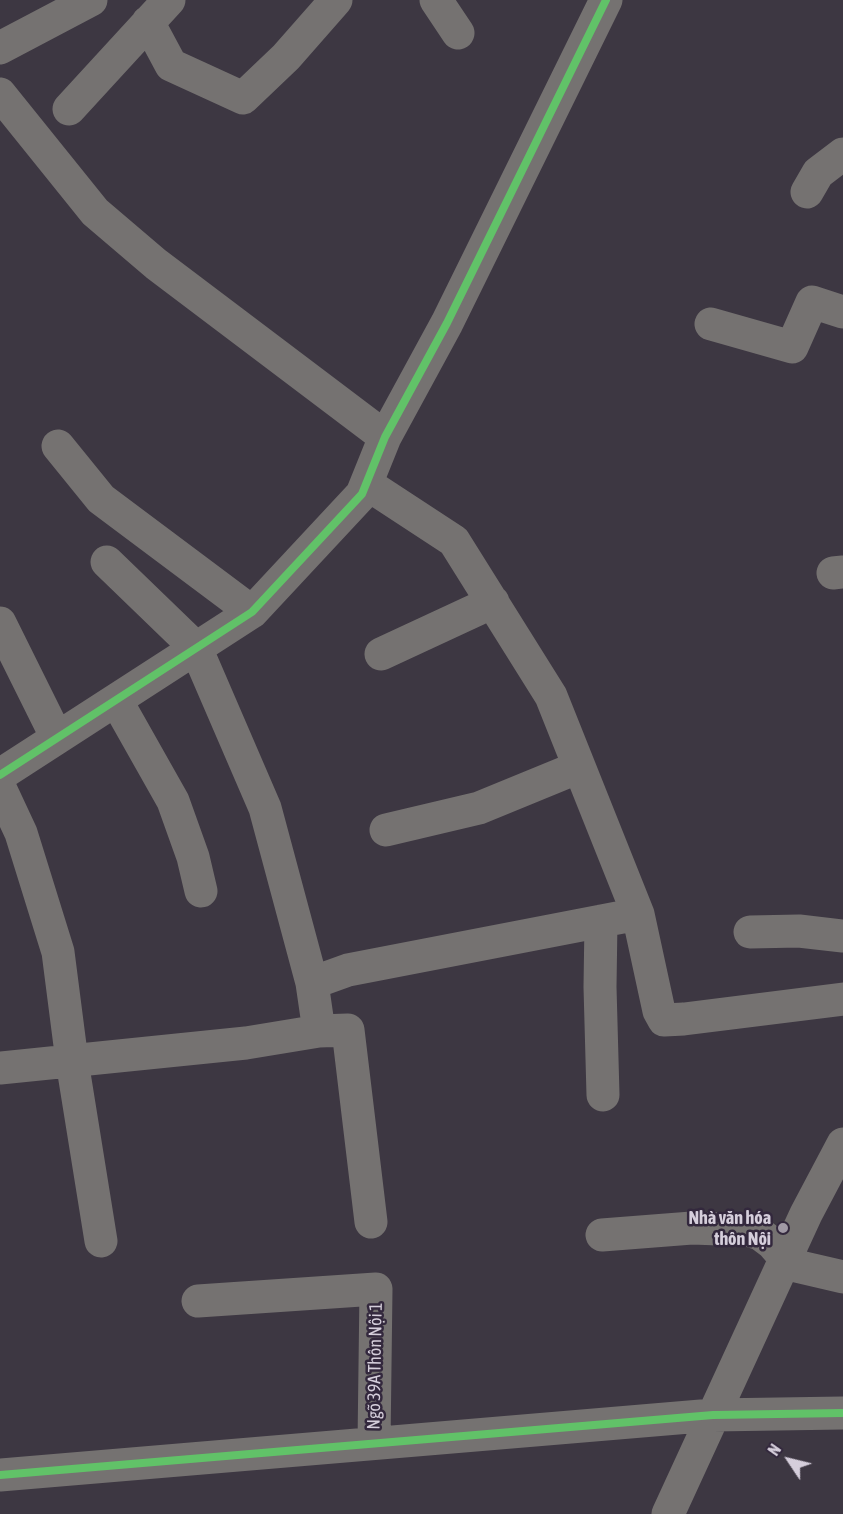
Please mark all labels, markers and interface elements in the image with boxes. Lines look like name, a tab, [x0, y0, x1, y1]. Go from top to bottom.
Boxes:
place label: Nhà văn hóa thôn Nội	[688, 1207, 771, 1250]
marker: Nhà văn hóa thôn Nội	[776, 1221, 790, 1235]
street label: Ngõ 39A Thôn Nội 1	[363, 1302, 387, 1430]
north arrow	[759, 1430, 819, 1490]
text: N	[764, 1441, 784, 1459]

